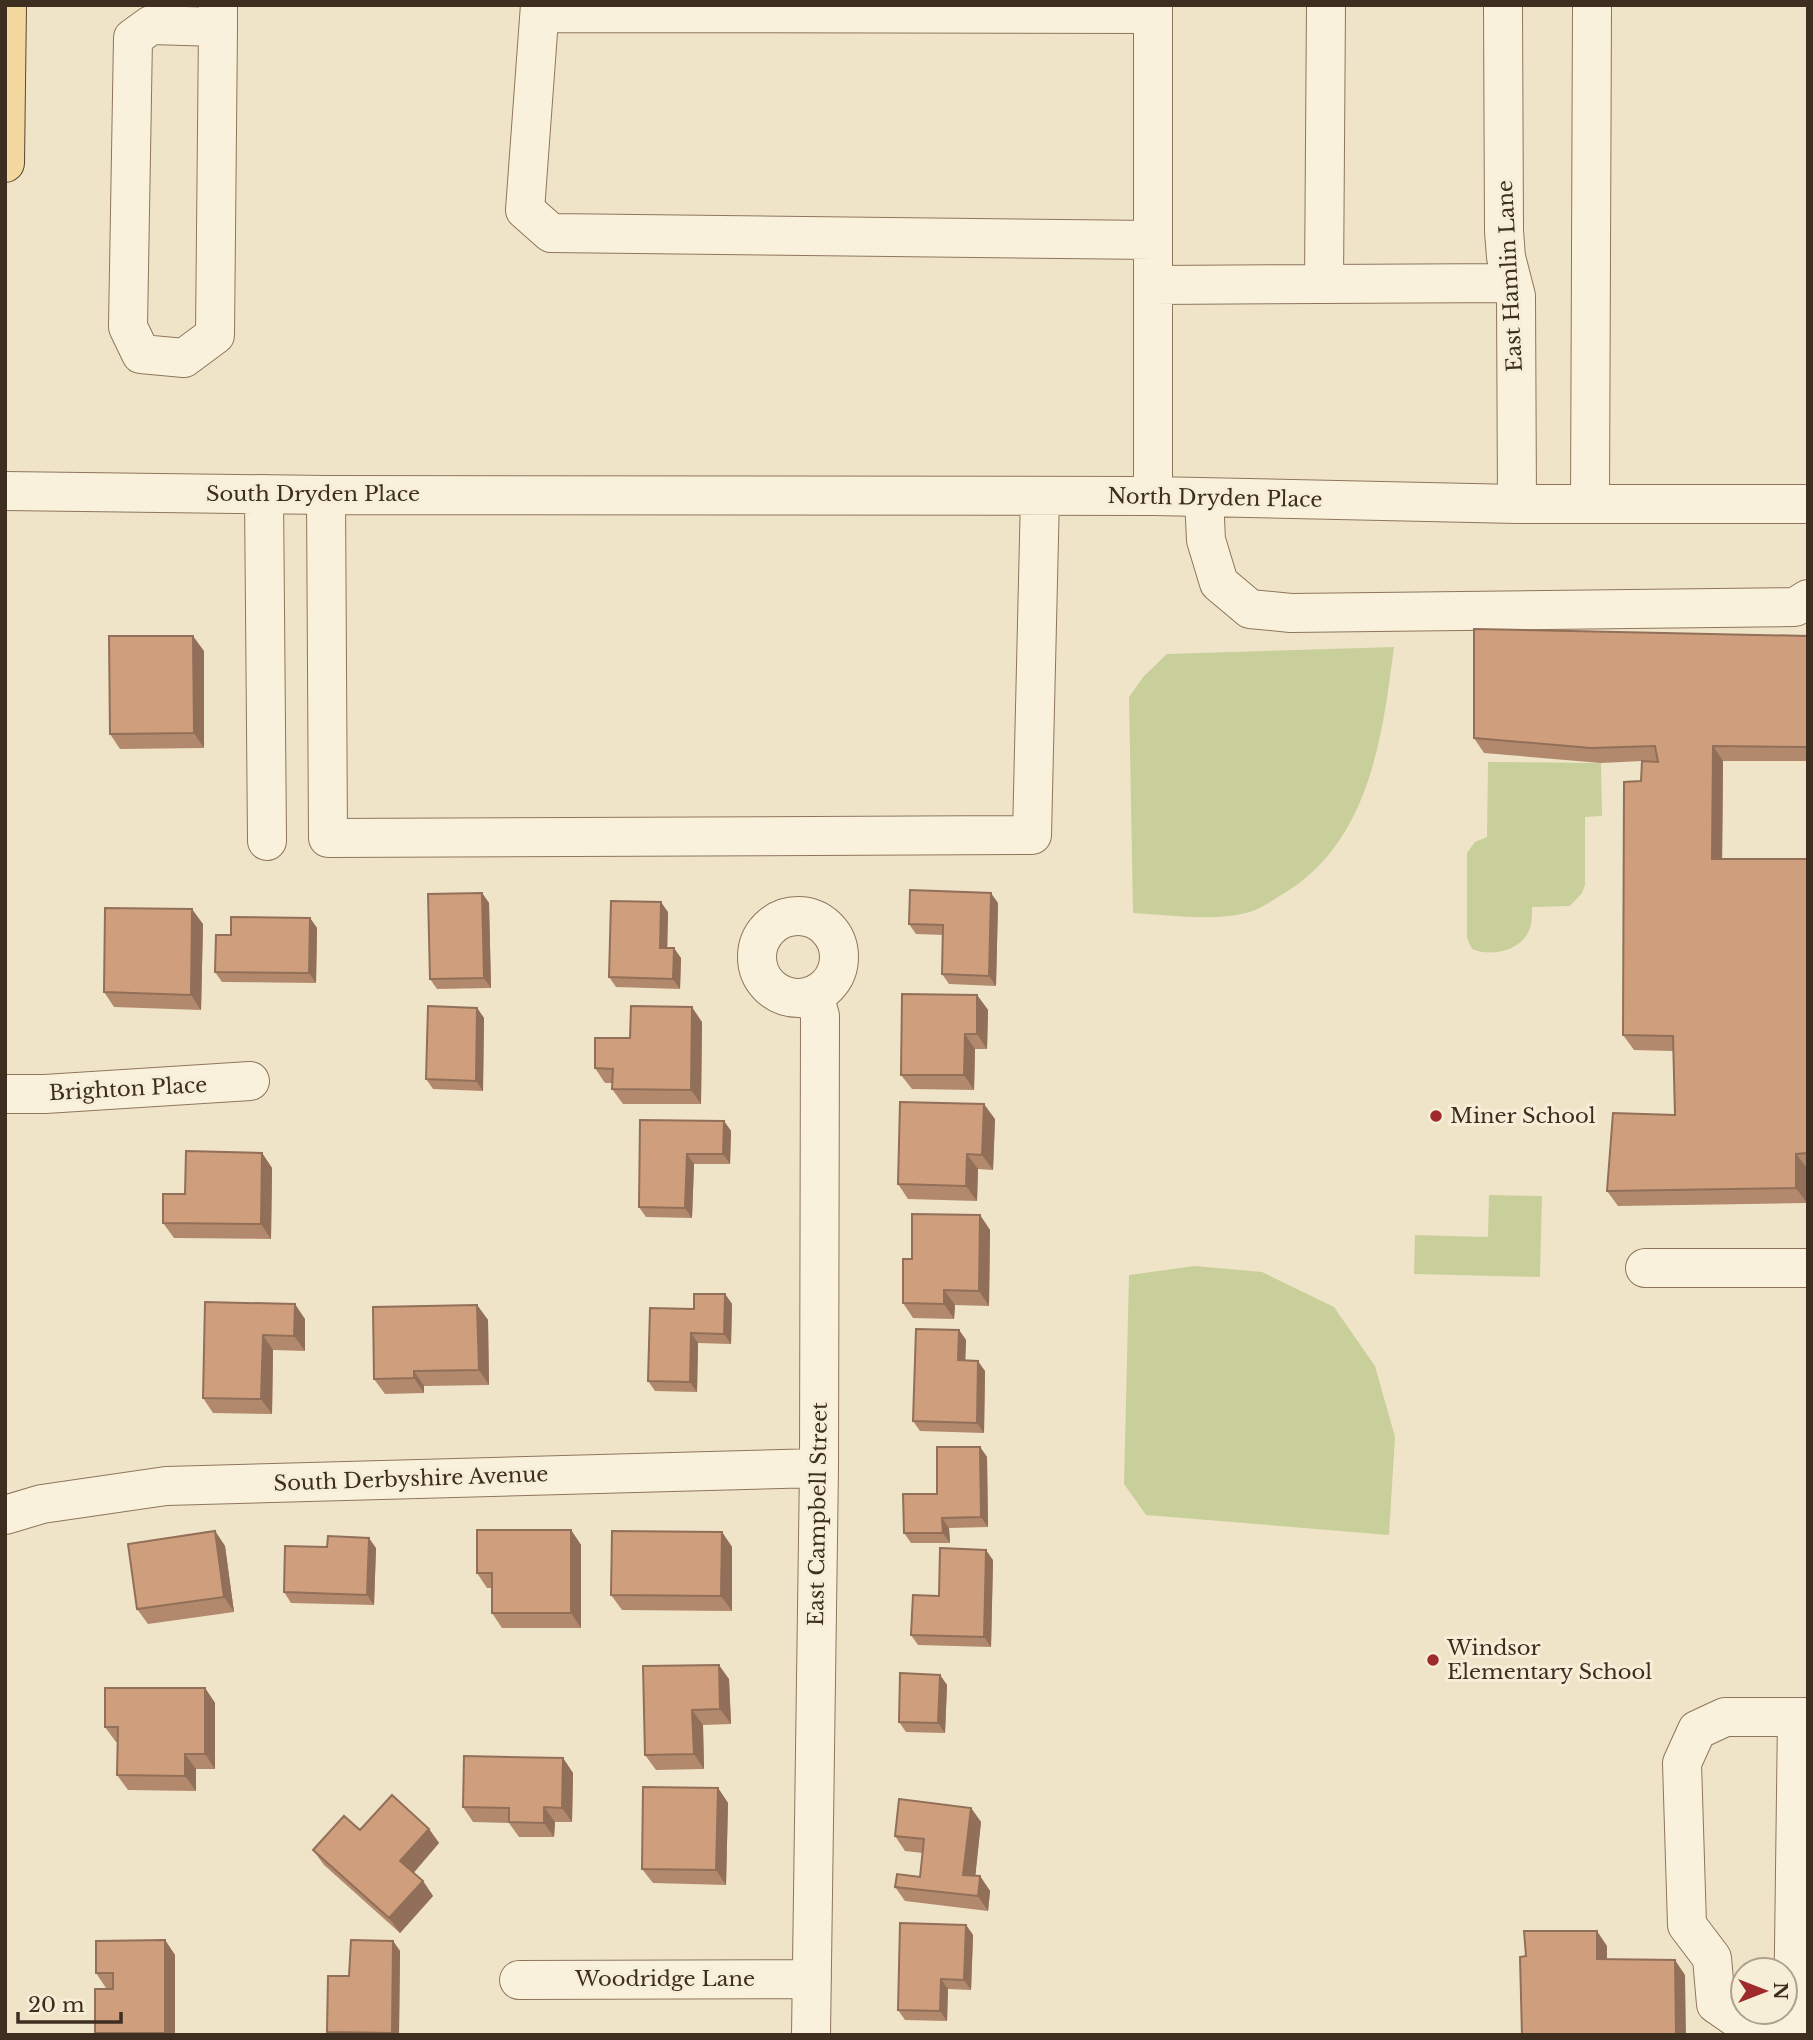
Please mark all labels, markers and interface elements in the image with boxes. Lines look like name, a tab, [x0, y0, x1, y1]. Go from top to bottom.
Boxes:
street label: East Hamlin Lane	[1492, 180, 1528, 372]
street label: South Dryden Place	[206, 481, 420, 507]
street label: North Dryden Place	[1107, 483, 1323, 513]
street label: Brighton Place	[48, 1072, 208, 1106]
place label: Miner School	[1450, 1103, 1596, 1129]
marker: Miner School	[1428, 1108, 1444, 1124]
street label: East Campbell Street	[803, 1402, 833, 1626]
street label: South Derbyshire Avenue	[273, 1461, 549, 1497]
place label: Windsor Elementary School	[1446, 1635, 1652, 1685]
marker: Windsor Elementary School	[1425, 1652, 1441, 1668]
north arrow	[1729, 1956, 1799, 2026]
street label: Woodridge Lane	[574, 1966, 755, 1992]
scale bar	[18, 1980, 121, 2024]
text: N	[1769, 1982, 1792, 2000]
text: 20 m	[28, 1992, 85, 2018]

